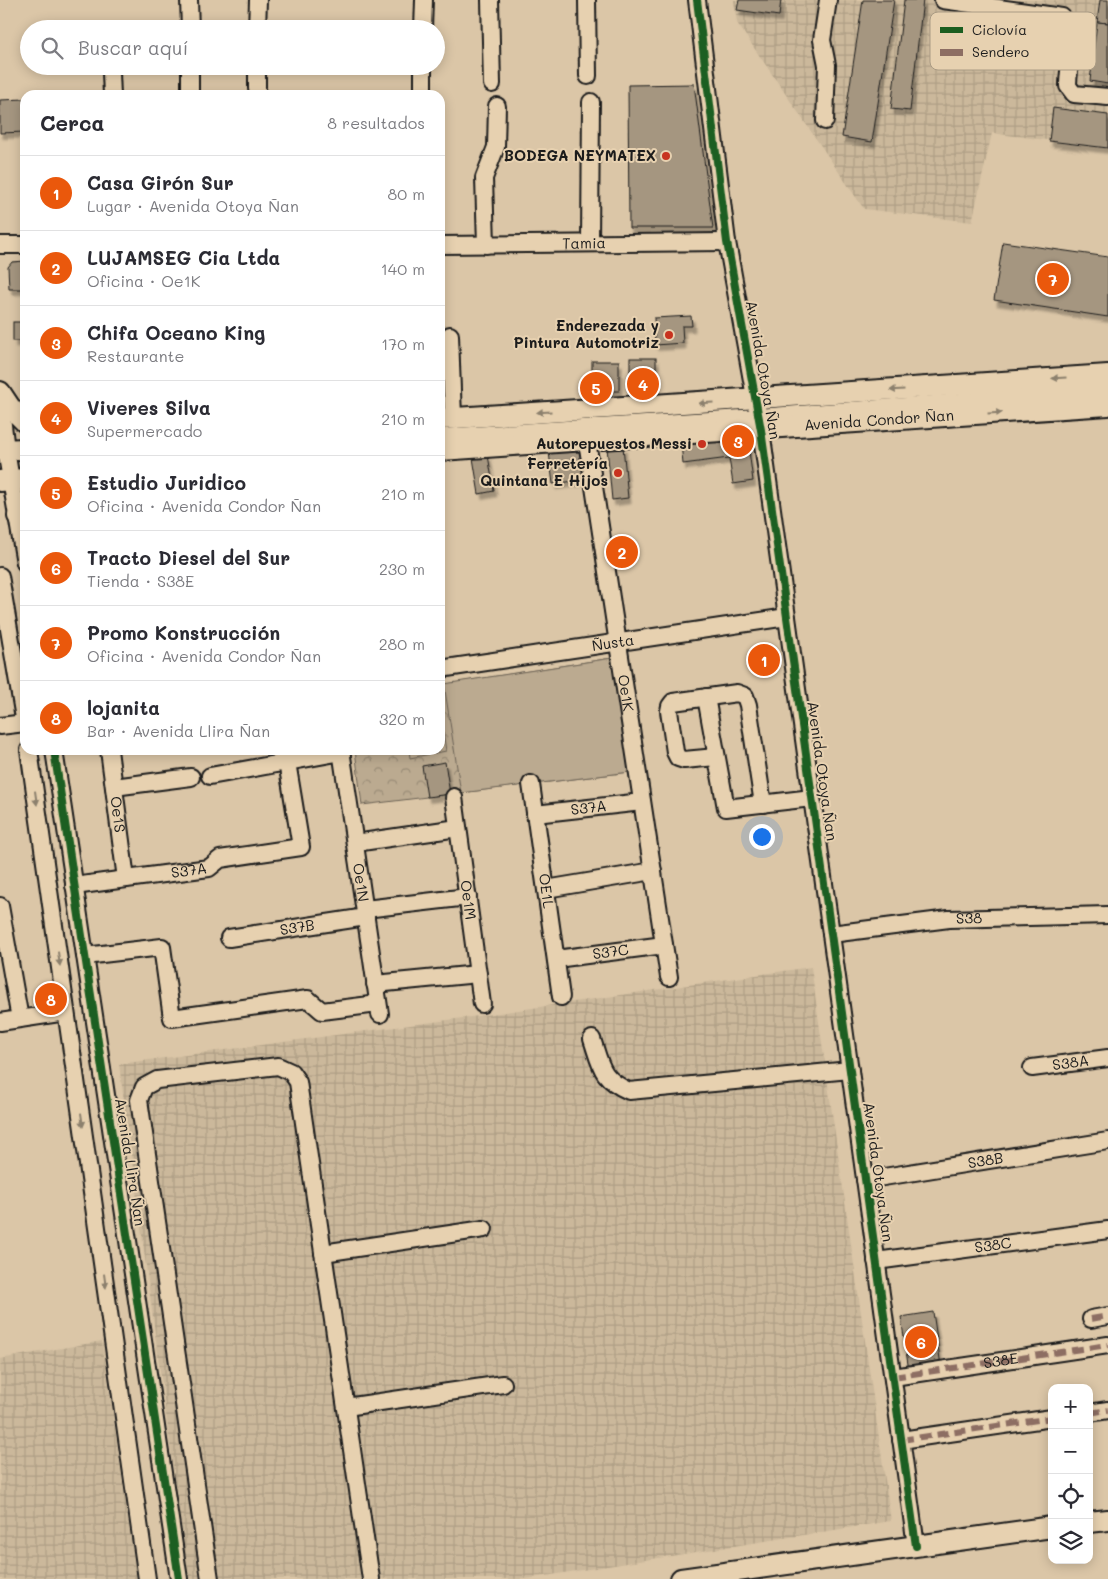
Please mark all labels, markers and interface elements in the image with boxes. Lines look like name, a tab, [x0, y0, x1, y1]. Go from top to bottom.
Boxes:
legend	[930, 12, 1096, 70]
search box	[20, 20, 445, 75]
text: Ciclovía	[972, 20, 1027, 39]
icon: search	[38, 34, 66, 62]
text: Buscar aquí	[78, 35, 188, 60]
text: Sendero	[972, 42, 1029, 61]
text: Cerca	[40, 109, 105, 136]
text: 8 resultados	[327, 112, 425, 133]
place label: BODEGA NEYMATEX	[504, 145, 656, 165]
marker: BODEGA NEYMATEX	[660, 150, 672, 162]
text: Casa Girón Sur	[87, 170, 234, 195]
text: 1	[52, 183, 60, 204]
text: 80 m	[388, 183, 425, 204]
text: Lugar · Avenida Otoya Ñan	[87, 195, 299, 216]
street label: Tamia	[562, 232, 606, 253]
text: LUJAMSEG Cia Ltda	[87, 245, 280, 270]
text: 2	[52, 258, 60, 279]
text: 140 m	[381, 258, 425, 279]
pin: 7	[1037, 260, 1069, 298]
text: Oficina · Oe1K	[87, 270, 201, 291]
street label: Avenida Otoya Ñan	[742, 299, 786, 441]
place label: Enderezada y Pintura Automotriz	[514, 315, 660, 352]
text: Chifa Oceano King	[87, 320, 265, 345]
marker: Enderezada y Pintura Automotriz	[663, 329, 675, 341]
text: 3	[51, 333, 61, 354]
text: 170 m	[381, 333, 425, 354]
text: Restaurante	[87, 345, 185, 366]
pin: 4	[627, 365, 659, 403]
pin: 5	[580, 369, 612, 407]
one-way arrow	[1051, 375, 1067, 383]
one-way arrow	[889, 386, 905, 394]
text: Viveres Silva	[87, 395, 211, 420]
one-way arrow	[698, 399, 714, 407]
street label: Avenida Condor Ñan	[803, 404, 955, 434]
text: 4	[51, 408, 61, 429]
text: 210 m	[381, 408, 425, 429]
one-way arrow	[536, 409, 552, 417]
one-way arrow	[987, 409, 1003, 417]
text: Supermercado	[87, 420, 202, 441]
pin: 3	[722, 422, 754, 460]
place label: Autorepuestos Messi	[536, 433, 692, 453]
marker: Autorepuestos Messi	[696, 438, 708, 450]
place label: Ferretería Quintana E Hijos	[480, 453, 608, 490]
marker: Ferretería Quintana E Hijos	[612, 467, 624, 479]
text: Estudio Juridico	[87, 470, 246, 495]
text: 5	[51, 483, 61, 504]
text: 210 m	[381, 483, 425, 504]
text: Oficina · Avenida Condor Ñan	[87, 495, 321, 516]
pin: 2	[606, 533, 638, 571]
text: Tracto Diesel del Sur	[87, 545, 290, 570]
text: 6	[51, 558, 61, 579]
text: 230 m	[379, 558, 425, 579]
text: Tienda · S38E	[87, 570, 194, 591]
text: Promo Konstrucción	[87, 620, 280, 645]
street label: Ñusta	[590, 629, 635, 655]
text: 7	[52, 633, 60, 654]
text: 280 m	[379, 633, 425, 654]
pin: 1	[748, 641, 780, 679]
text: Oficina · Avenida Condor Ñan	[87, 645, 321, 666]
street label: Oe1K	[614, 673, 639, 713]
text: lojanita	[87, 695, 160, 720]
street label: Avenida Otoya Ñan	[803, 700, 843, 842]
text: 8	[51, 708, 61, 729]
text: 320 m	[379, 708, 425, 729]
text: Bar · Avenida Llira Ñan	[87, 720, 270, 741]
one-way arrow	[32, 791, 40, 807]
street label: Oe1S	[106, 795, 131, 834]
street label: S37A	[570, 795, 608, 819]
your location	[749, 824, 775, 850]
street label: S37A	[170, 857, 208, 882]
street label: Oe1N	[349, 862, 374, 903]
street label: OE1L	[535, 872, 559, 910]
street label: Oe1M	[456, 879, 482, 921]
street label: S38	[956, 907, 982, 928]
street label: S37B	[278, 914, 316, 939]
street label: S37C	[591, 939, 630, 963]
one-way arrow	[55, 951, 63, 967]
pin: 8	[35, 980, 67, 1018]
street label: S38A	[1051, 1050, 1090, 1074]
street label: Avenida Llira Ñan	[111, 1096, 151, 1227]
street label: Avenida Otoya Ñan	[859, 1101, 899, 1243]
one-way arrow	[78, 1112, 86, 1128]
street label: S38B	[966, 1147, 1004, 1172]
street label: S38C	[973, 1232, 1013, 1257]
one-way arrow	[101, 1273, 109, 1289]
pin: 6	[905, 1323, 937, 1361]
street label: S38E	[982, 1347, 1020, 1372]
map controls	[1048, 1384, 1093, 1564]
button: +	[1048, 1384, 1093, 1429]
button: −	[1048, 1429, 1093, 1474]
button: locate	[1048, 1474, 1093, 1519]
button: layers	[1048, 1519, 1093, 1564]

